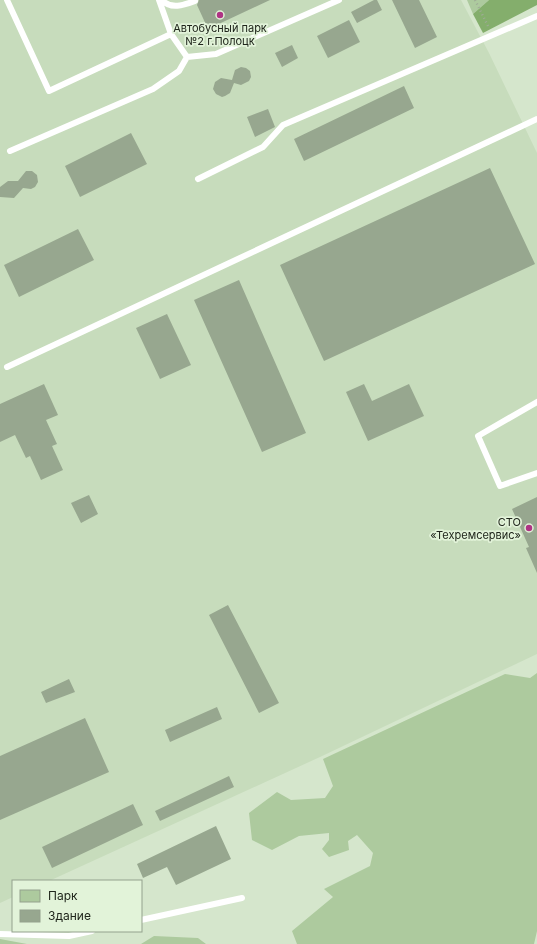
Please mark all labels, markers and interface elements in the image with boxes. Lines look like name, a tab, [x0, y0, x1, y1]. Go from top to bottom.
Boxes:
marker: Автобусный парк №2 г.Полоцк	[215, 10, 225, 20]
place label: Автобусный парк №2 г.Полоцк	[173, 21, 267, 48]
place label: СТО «Техремсервис»	[430, 515, 521, 542]
marker: СТО «Техремсервис»	[524, 523, 534, 533]
legend	[12, 880, 142, 932]
text: Парк	[48, 888, 78, 903]
text: Здание	[48, 908, 91, 923]

